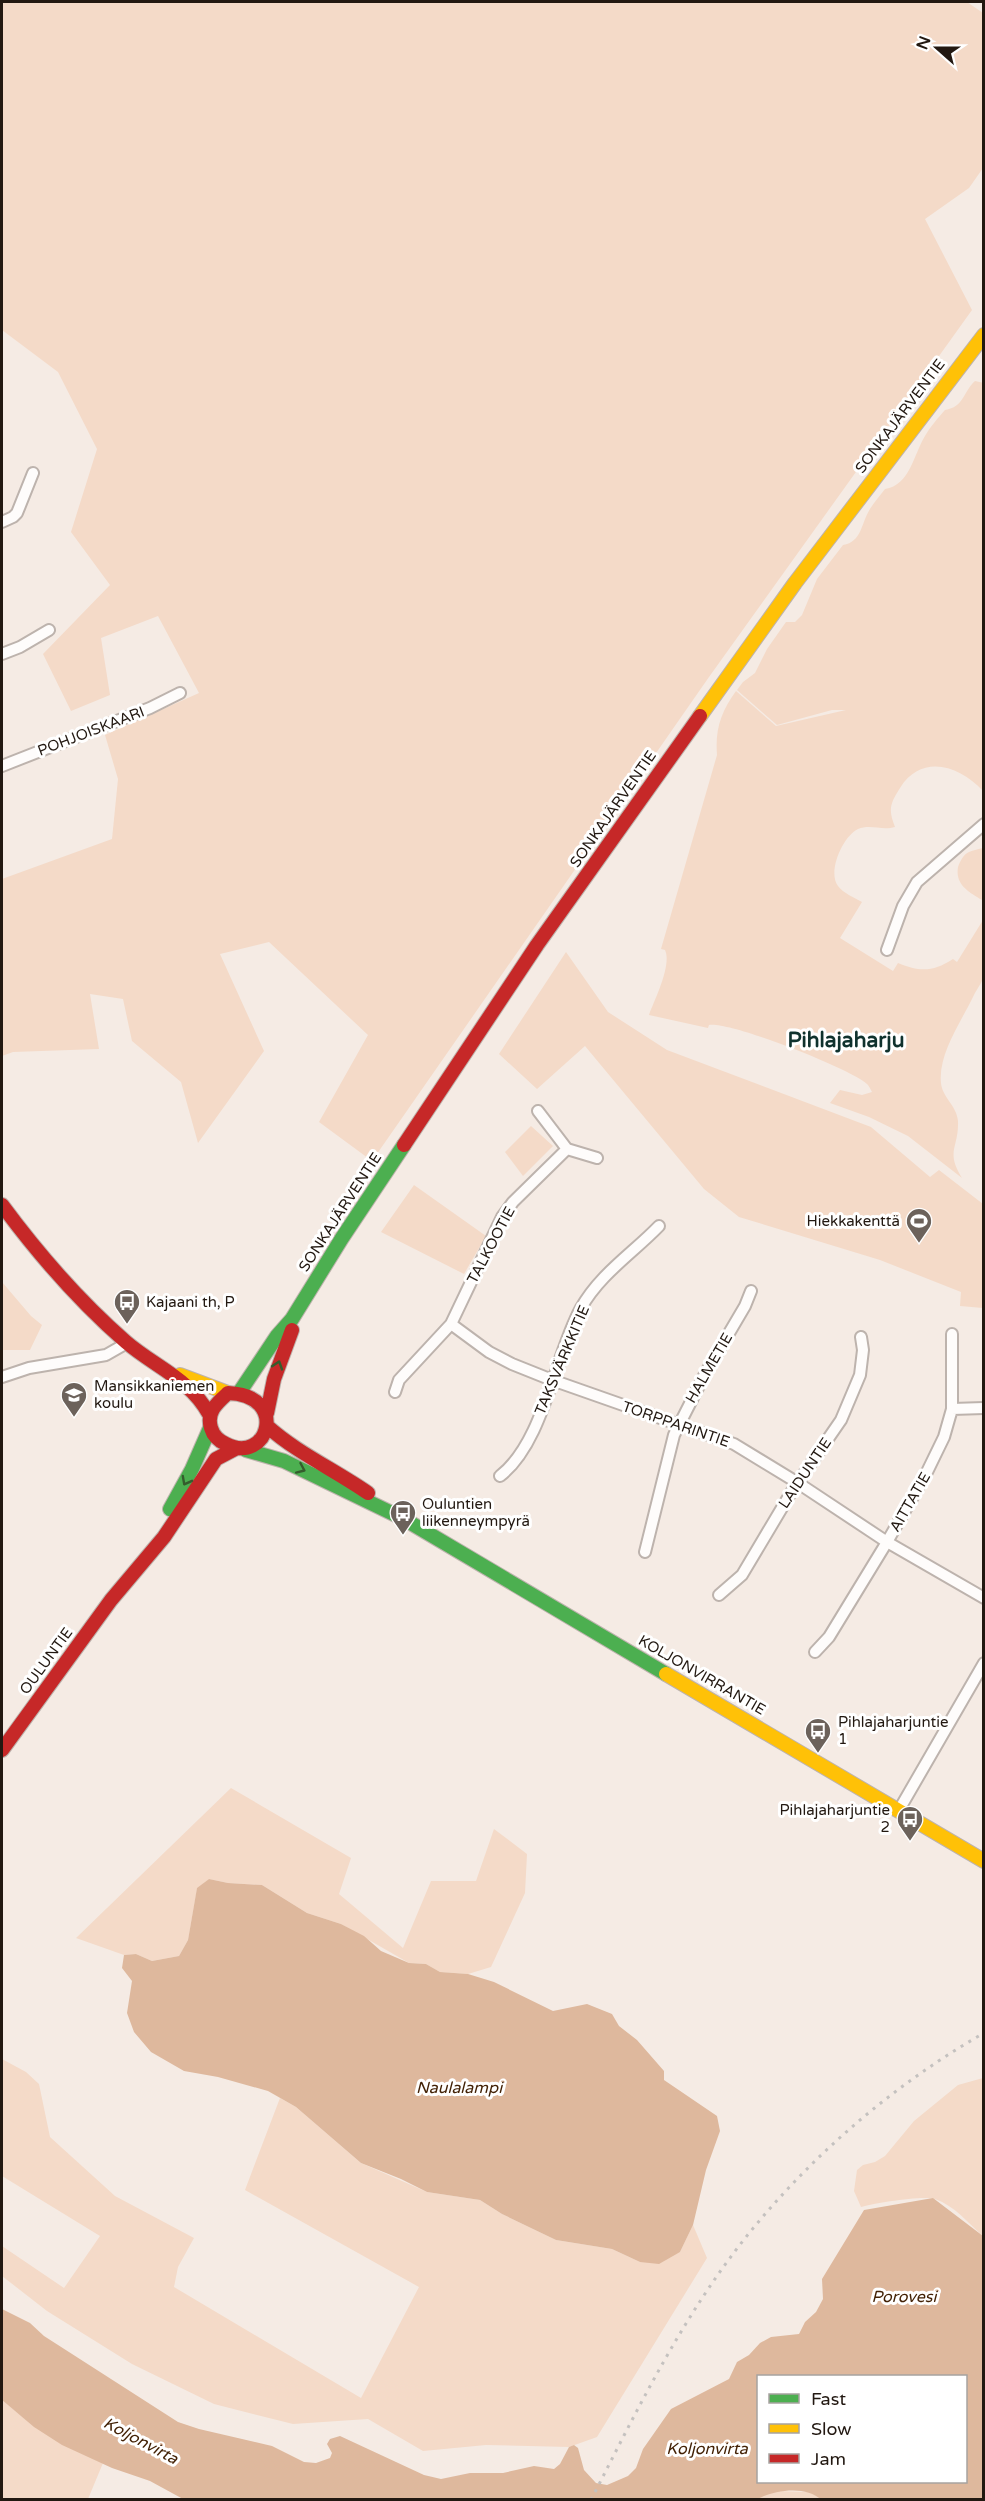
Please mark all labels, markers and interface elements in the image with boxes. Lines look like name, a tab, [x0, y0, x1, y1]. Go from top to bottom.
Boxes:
north arrow	[907, 18, 967, 78]
text: N	[912, 33, 936, 53]
street label: SONKAJÄRVENTIE	[851, 355, 949, 477]
street label: POHJOISKAARI	[35, 702, 147, 760]
street label: SONKAJÄRVENTIE	[566, 747, 660, 871]
district label: Pihlajaharju	[788, 1028, 904, 1053]
street label: SONKAJÄRVENTIE	[295, 1149, 385, 1275]
street label: TALKOOTIE	[463, 1203, 519, 1287]
sports icon: Hiekkakenttä	[904, 1206, 934, 1244]
place label: Hiekkakenttä	[807, 1212, 900, 1230]
bus stop icon: Kajaani th, P	[112, 1287, 142, 1325]
place label: Kajaani th, P	[146, 1293, 235, 1311]
street label: TAKSVÄRKKITIE	[531, 1302, 593, 1418]
street label: HALMETIE	[682, 1330, 736, 1406]
one-way arrow	[271, 1360, 283, 1371]
place label: Mansikkaniemen koulu	[94, 1377, 214, 1412]
school or university icon: Mansikkaniemen koulu	[59, 1380, 89, 1418]
street label: TORPPARINTIE	[620, 1397, 732, 1451]
street label: LAIDUNTIE	[775, 1434, 835, 1512]
one-way arrow	[295, 1462, 306, 1474]
street label: AITTATIE	[886, 1469, 934, 1535]
one-way arrow	[182, 1475, 193, 1485]
place label: Ouluntien liikenneympyrä	[422, 1495, 530, 1530]
bus stop icon: Ouluntien liikenneympyrä	[388, 1498, 418, 1536]
street label: OULUNTIE	[16, 1624, 76, 1698]
street label: KOLJONVIRRANTIE	[635, 1631, 769, 1719]
place label: Pihlajaharjuntie 1	[838, 1713, 948, 1748]
bus stop icon: Pihlajaharjuntie 1	[803, 1716, 833, 1754]
place label: Pihlajaharjuntie 2	[780, 1801, 890, 1836]
bus stop icon: Pihlajaharjuntie 2	[895, 1804, 925, 1842]
water label: Naulalampi	[416, 2078, 504, 2098]
water label: Porovesi	[872, 2287, 938, 2307]
legend	[757, 2375, 967, 2483]
text: Fast	[811, 2388, 846, 2410]
water label: Koljonvirta	[100, 2413, 182, 2469]
text: Slow	[811, 2418, 852, 2440]
water label: Koljonvirta	[666, 2439, 749, 2459]
text: Jam	[811, 2448, 846, 2470]

